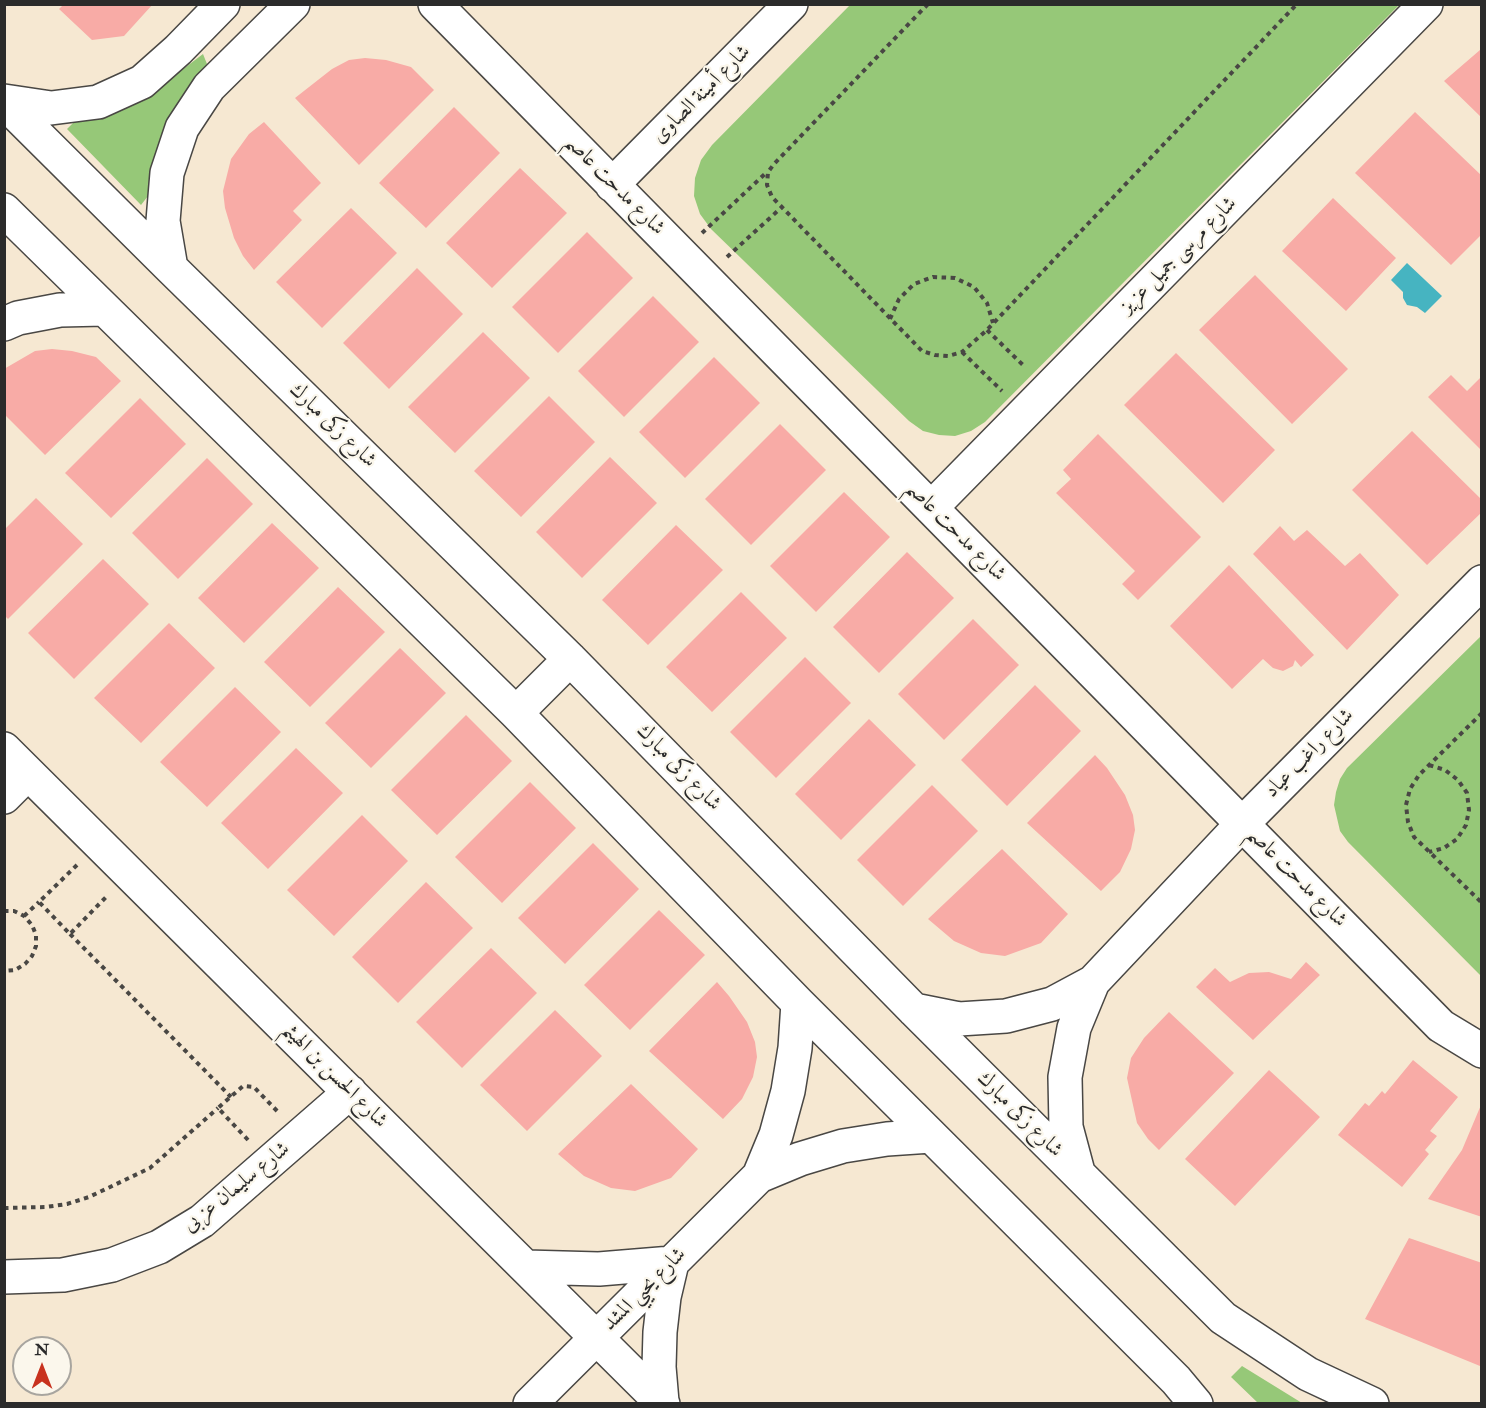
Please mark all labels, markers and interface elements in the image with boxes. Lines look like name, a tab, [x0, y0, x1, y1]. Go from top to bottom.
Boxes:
street label: شارع أمينة الصاوى	[647, 40, 757, 150]
street label: شارع مدحت عاصم	[559, 131, 669, 241]
street label: شارع مرسى جميل عزيز	[1115, 192, 1243, 320]
street label: شارع زكى مبارك	[283, 378, 381, 474]
street label: شارع مدحت عاصم	[900, 477, 1010, 587]
street label: شارع راغب عياد	[1260, 704, 1360, 804]
street label: شارع زكى مبارك	[630, 719, 726, 817]
street label: شارع مدحت عاصم	[1241, 823, 1351, 933]
street label: شارع الحسن بن الهيثم	[276, 1018, 392, 1134]
street label: شارع زكى مبارك	[971, 1067, 1067, 1163]
street label: شارع سليمان عزبى	[178, 1137, 296, 1239]
street label: شارع يحيي المشد	[598, 1243, 692, 1337]
north arrow	[12, 1336, 72, 1396]
text: N	[35, 1340, 49, 1360]

